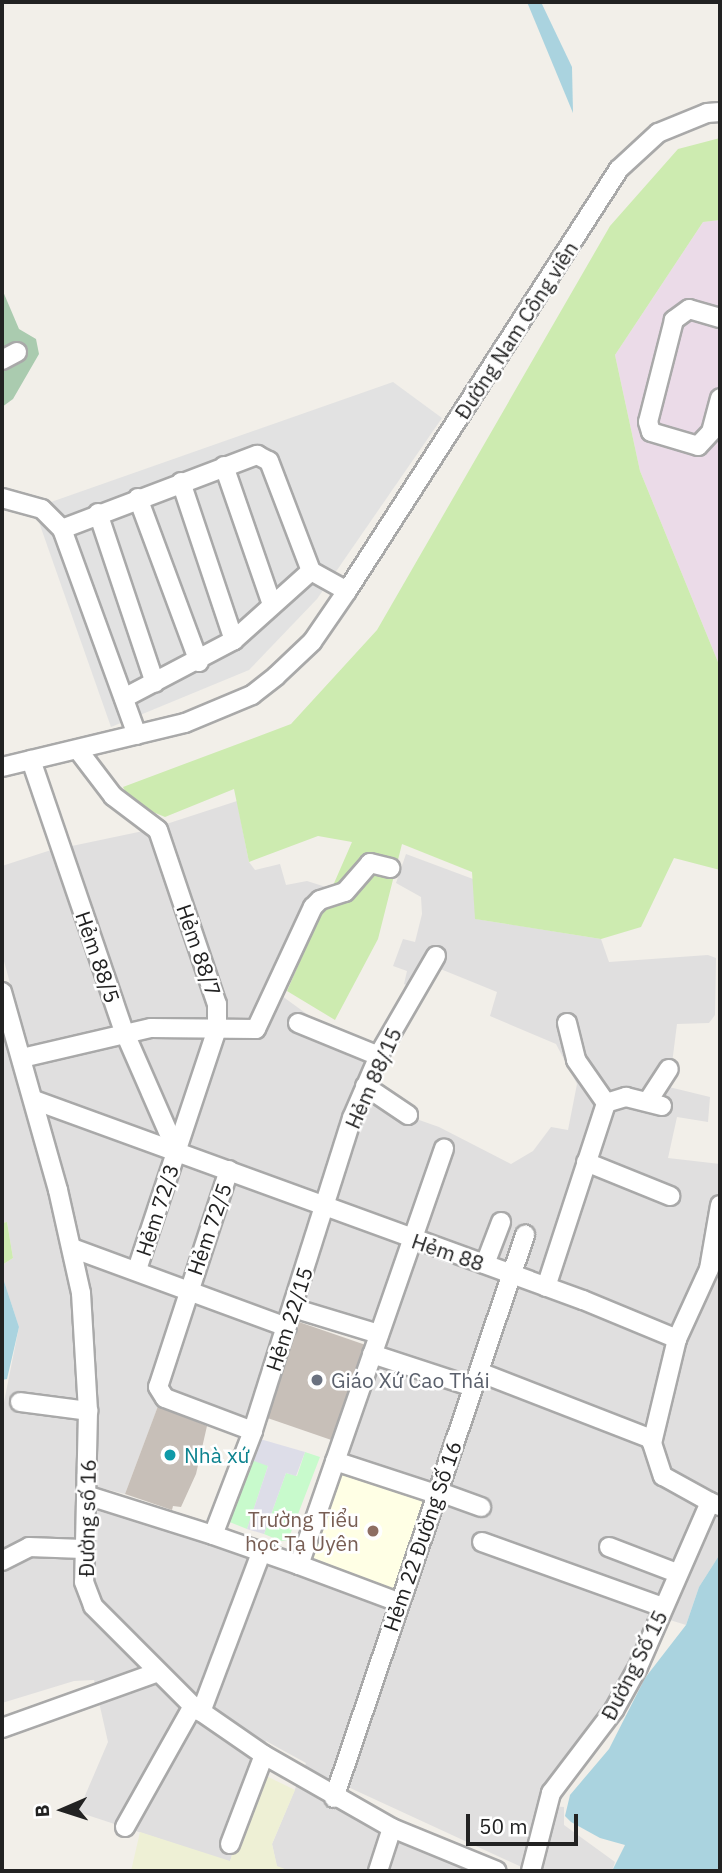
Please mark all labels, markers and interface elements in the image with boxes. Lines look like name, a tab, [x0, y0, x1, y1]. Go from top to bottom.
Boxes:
street label: Đường Nam Công viên	[449, 236, 583, 424]
street label: Hẻm 88/7	[172, 901, 226, 999]
street label: Hẻm 88/5	[71, 908, 125, 1006]
street label: Hẻm 88/15	[340, 1023, 406, 1133]
street label: Hẻm 72/3	[130, 1161, 184, 1259]
street label: Hẻm 72/5	[182, 1180, 236, 1278]
street label: Hẻm 88	[409, 1228, 487, 1276]
street label: Hẻm 22/15	[260, 1264, 318, 1374]
place label: Giáo Xứ Cao Thái	[331, 1367, 490, 1393]
marker: Giáo Xứ Cao Thái	[309, 1372, 325, 1388]
street label: Hẻm 22 Đường Số 16	[378, 1437, 466, 1635]
place label: Nhà xứ	[184, 1442, 250, 1468]
marker: Nhà xứ	[162, 1447, 178, 1463]
street label: Đường số 16	[73, 1459, 101, 1577]
place label: Trường Tiểu học Tạ Uyên	[245, 1506, 359, 1556]
marker: Trường Tiểu học Tạ Uyên	[365, 1523, 381, 1539]
street label: Đường Số 15	[596, 1606, 672, 1724]
north arrow	[28, 1775, 98, 1845]
scale bar	[470, 1800, 582, 1844]
text: B	[30, 1804, 54, 1818]
text: 50 m	[479, 1812, 528, 1840]

